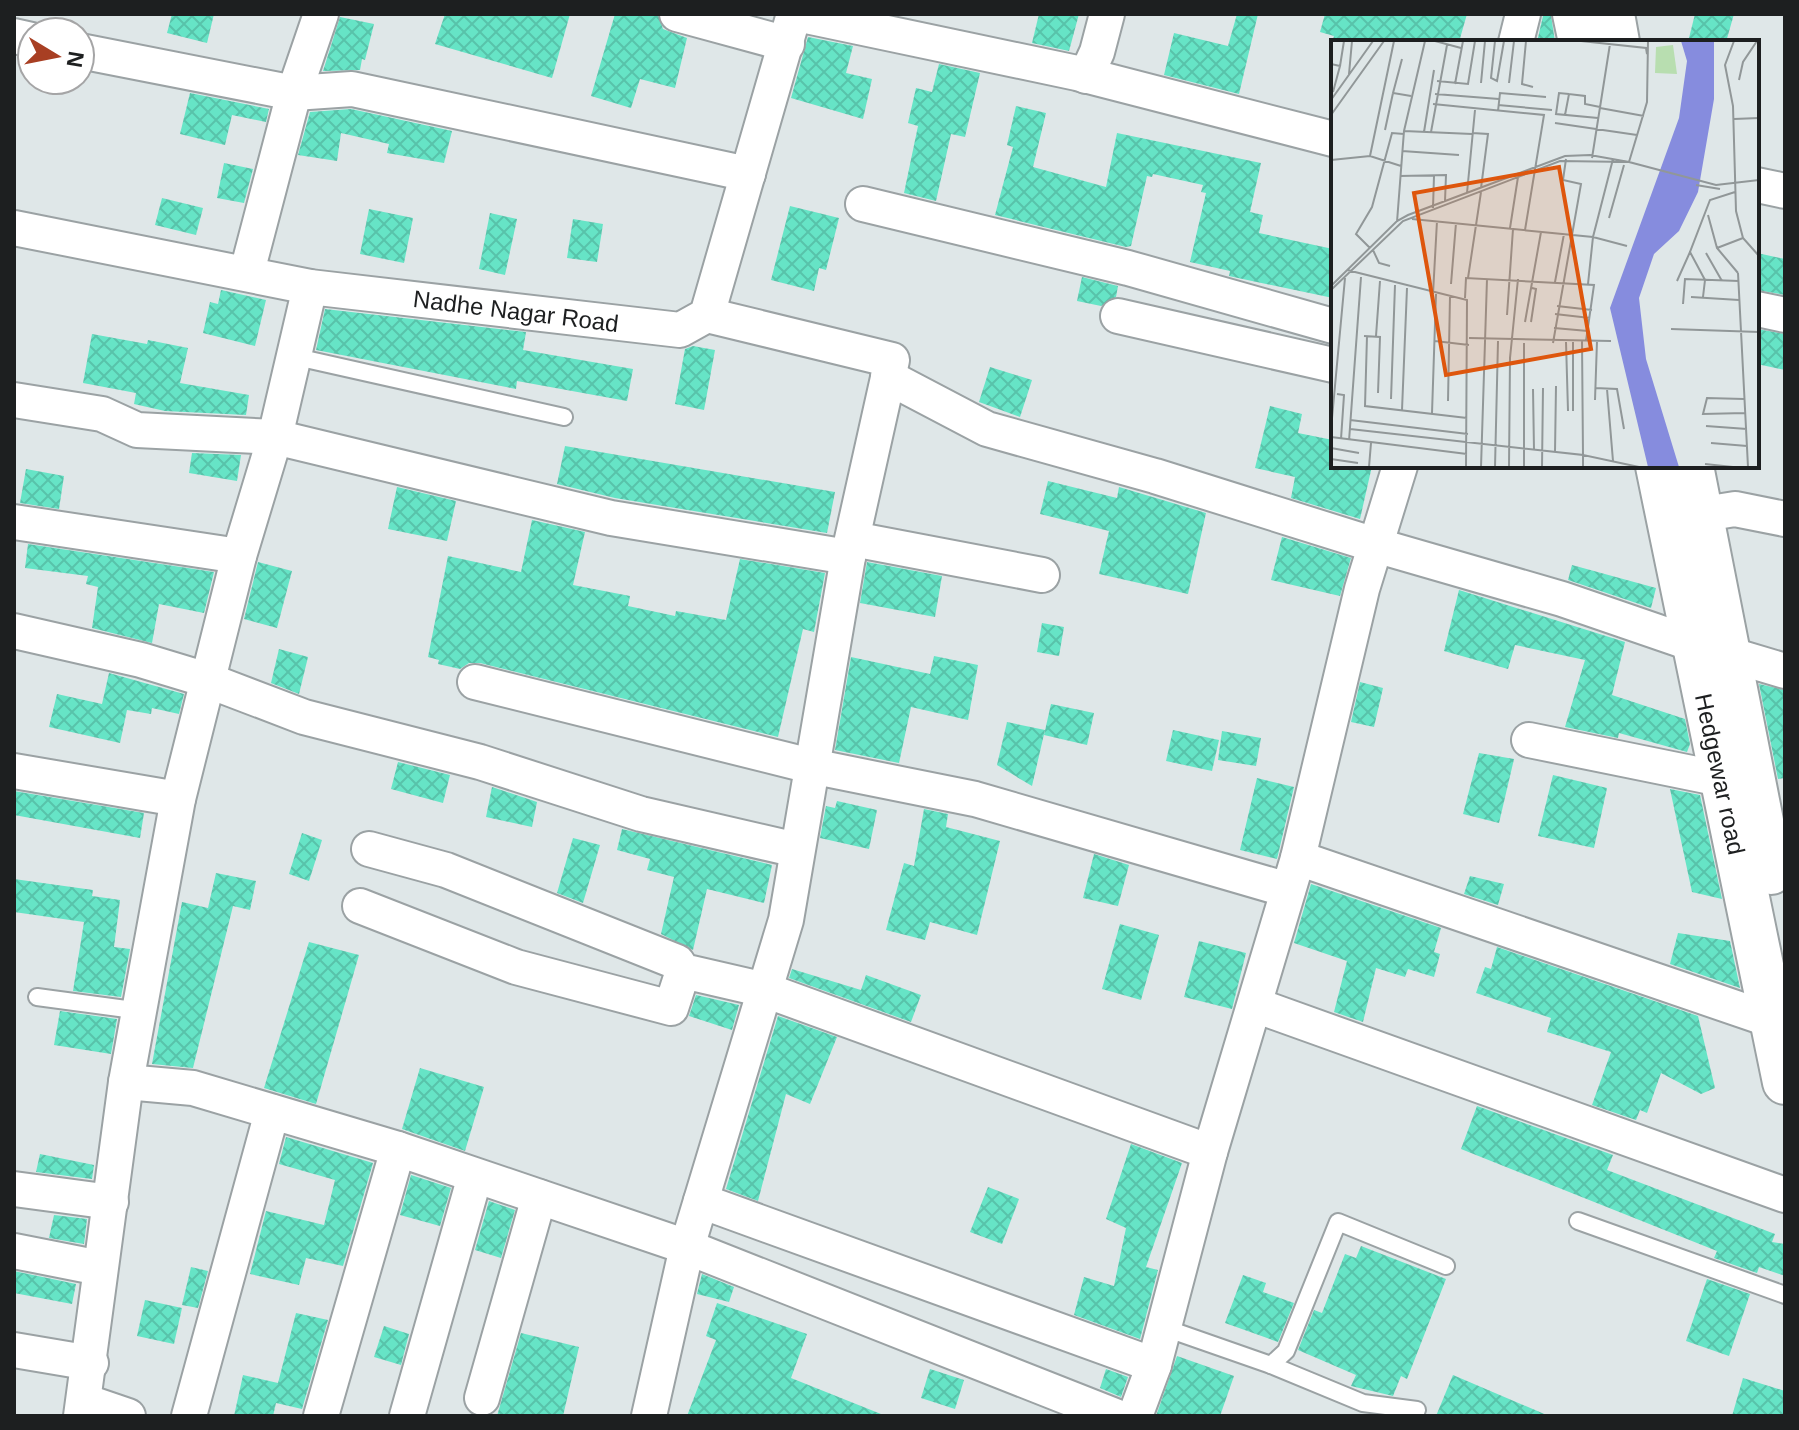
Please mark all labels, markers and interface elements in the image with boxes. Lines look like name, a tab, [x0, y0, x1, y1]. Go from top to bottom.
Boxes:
north arrow	[16, 16, 96, 96]
inset map	[1331, 40, 1759, 468]
text: N	[62, 49, 89, 69]
street label: Nadhe Nagar Road	[412, 285, 620, 337]
street label: Hedgewar road	[1690, 691, 1750, 857]

